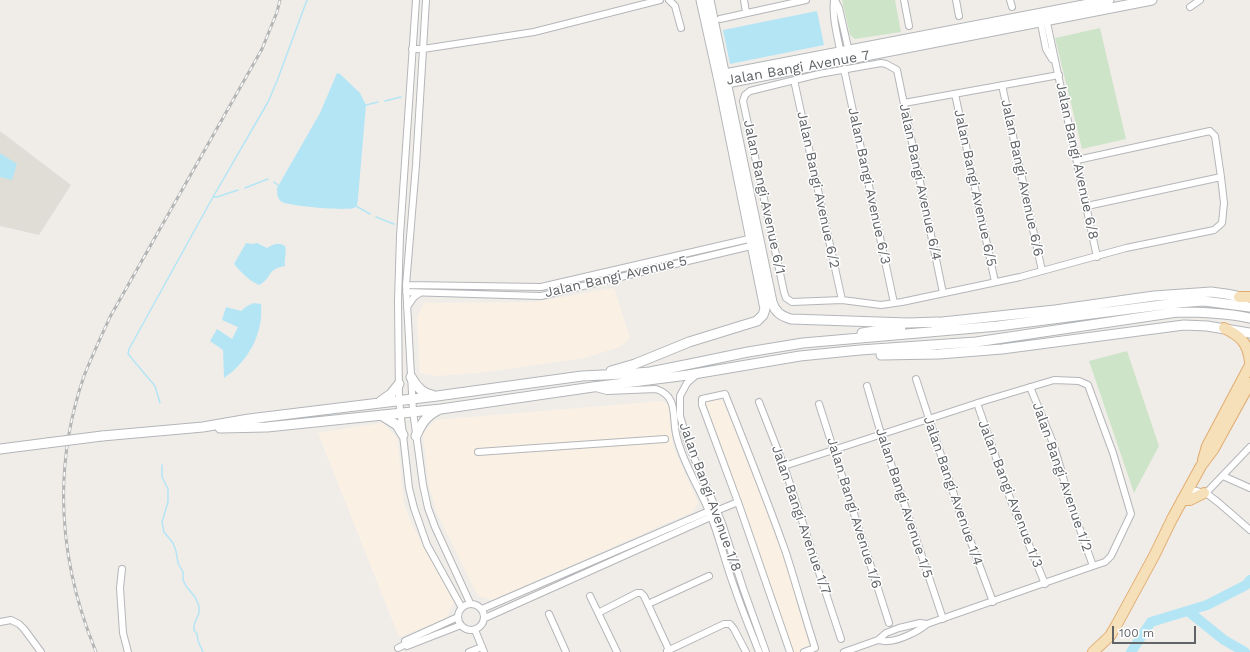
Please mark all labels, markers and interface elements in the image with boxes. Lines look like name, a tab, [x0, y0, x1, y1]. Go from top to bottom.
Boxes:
street label: Jalan Bangi Avenue 7	[725, 47, 871, 89]
street label: Jalan Bangi Avenue 6/8	[1052, 81, 1102, 241]
street label: Jalan Bangi Avenue 6/6	[997, 98, 1047, 258]
street label: Jalan Bangi Avenue 6/4	[895, 102, 945, 262]
street label: Jalan Bangi Avenue 6/3	[844, 106, 894, 266]
street label: Jalan Bangi Avenue 6/5	[950, 108, 1000, 268]
street label: Jalan Bangi Avenue 6/2	[793, 110, 843, 270]
street label: Jalan Bangi Avenue 6/1	[739, 118, 789, 276]
street label: Jalan Bangi Avenue 5	[543, 252, 689, 302]
street label: Jalan Bangi Avenue 1/2	[1029, 400, 1095, 554]
street label: Jalan Bangi Avenue 1/4	[920, 414, 986, 568]
street label: Jalan Bangi Avenue 1/3	[974, 418, 1046, 570]
street label: Jalan Bangi Avenue 1/8	[675, 420, 745, 574]
street label: Jalan Bangi Avenue 1/5	[872, 426, 936, 580]
street label: Jalan Bangi Avenue 1/6	[823, 435, 885, 591]
street label: Jalan Bangi Avenue 1/7	[768, 443, 834, 597]
scale bar	[1114, 618, 1198, 644]
text: 100 m	[1119, 626, 1154, 640]

